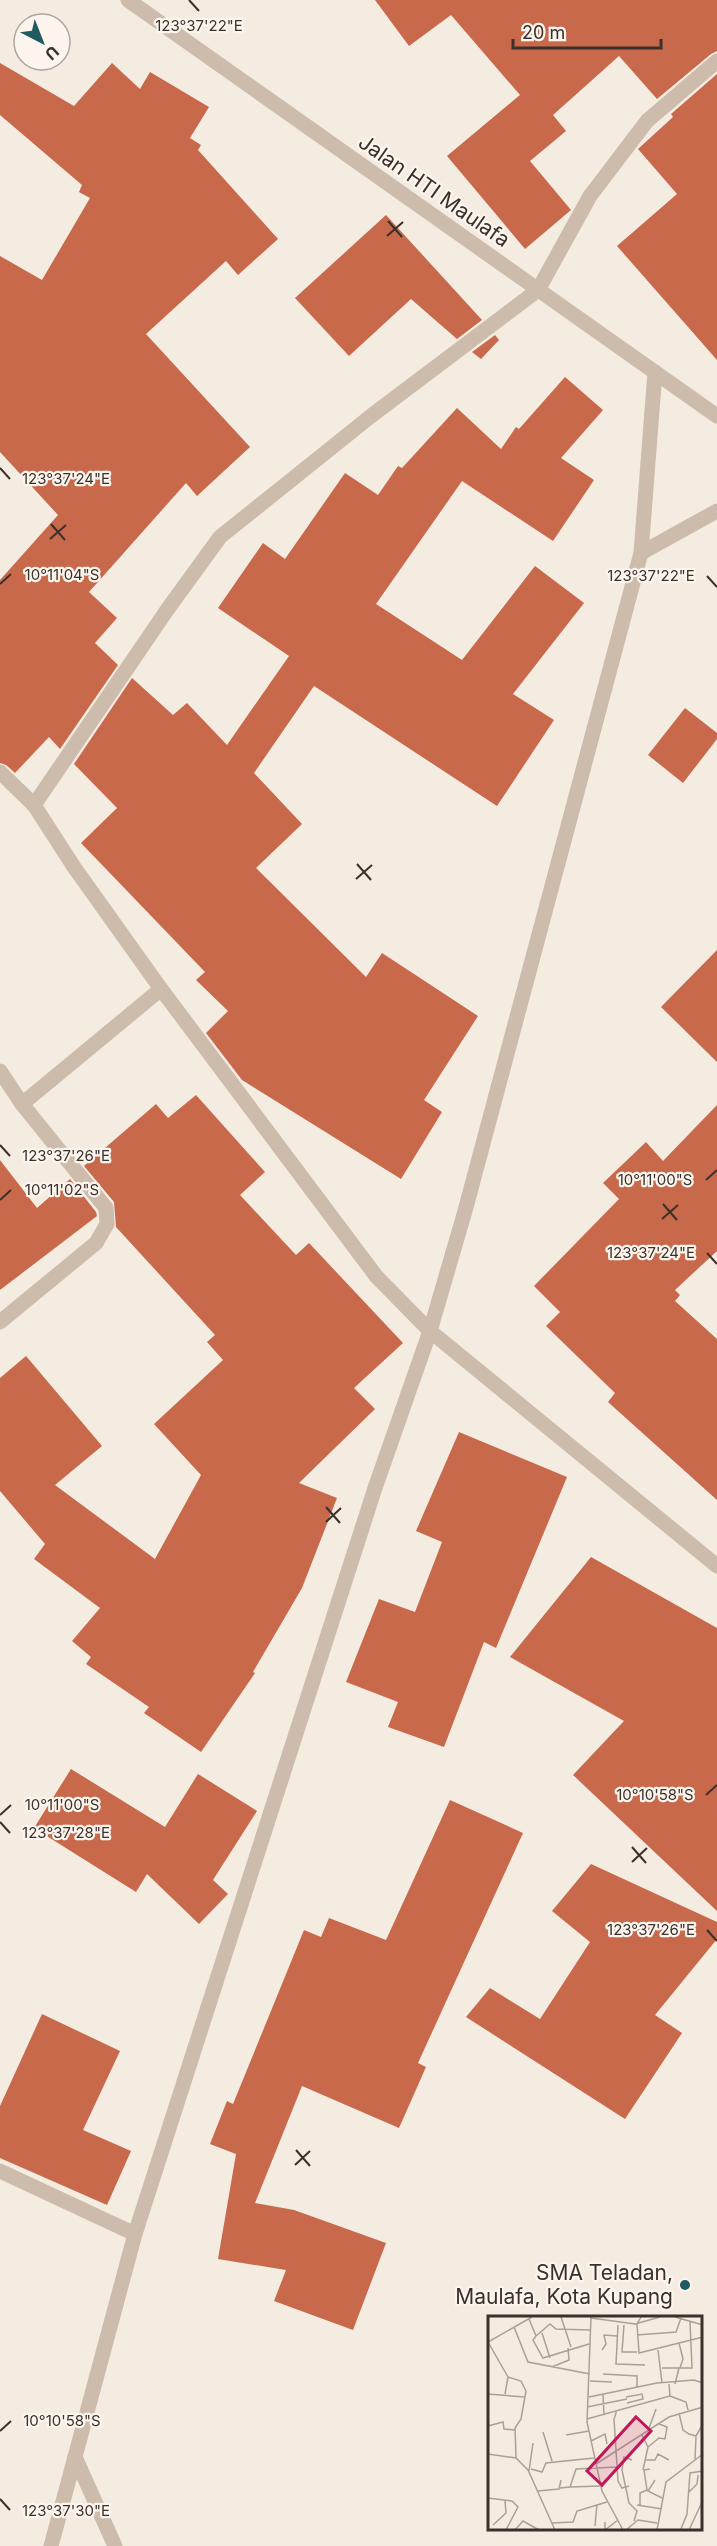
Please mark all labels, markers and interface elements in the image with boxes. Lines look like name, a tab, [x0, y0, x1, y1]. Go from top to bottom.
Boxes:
north arrow	[12, 12, 72, 72]
scale bar	[513, 12, 662, 50]
text: 123°37'22"E	[155, 16, 243, 35]
text: 20 m	[522, 22, 565, 43]
text: U	[41, 42, 63, 64]
street label: Jalan HTI Maulafa	[354, 129, 515, 252]
text: 123°37'24"E	[22, 469, 110, 488]
text: 10°11'04"S	[25, 565, 99, 584]
text: 123°37'22"E	[607, 566, 695, 585]
text: 123°37'26"E	[22, 1146, 110, 1165]
text: 10°11'00"S	[618, 1170, 692, 1189]
text: 10°11'02"S	[25, 1180, 99, 1199]
text: 123°37'24"E	[607, 1243, 695, 1262]
text: 10°10'58"S	[616, 1785, 694, 1804]
text: 10°11'00"S	[25, 1795, 99, 1814]
text: 123°37'28"E	[22, 1823, 110, 1842]
text: 123°37'26"E	[607, 1920, 695, 1939]
place label: SMA Teladan, Maulafa, Kota Kupang	[455, 2260, 673, 2309]
marker: SMA Teladan, Maulafa, Kota Kupang	[678, 2278, 692, 2292]
inset map	[488, 2316, 702, 2531]
text: 10°10'58"S	[23, 2411, 101, 2430]
text: 123°37'30"E	[22, 2501, 110, 2520]

